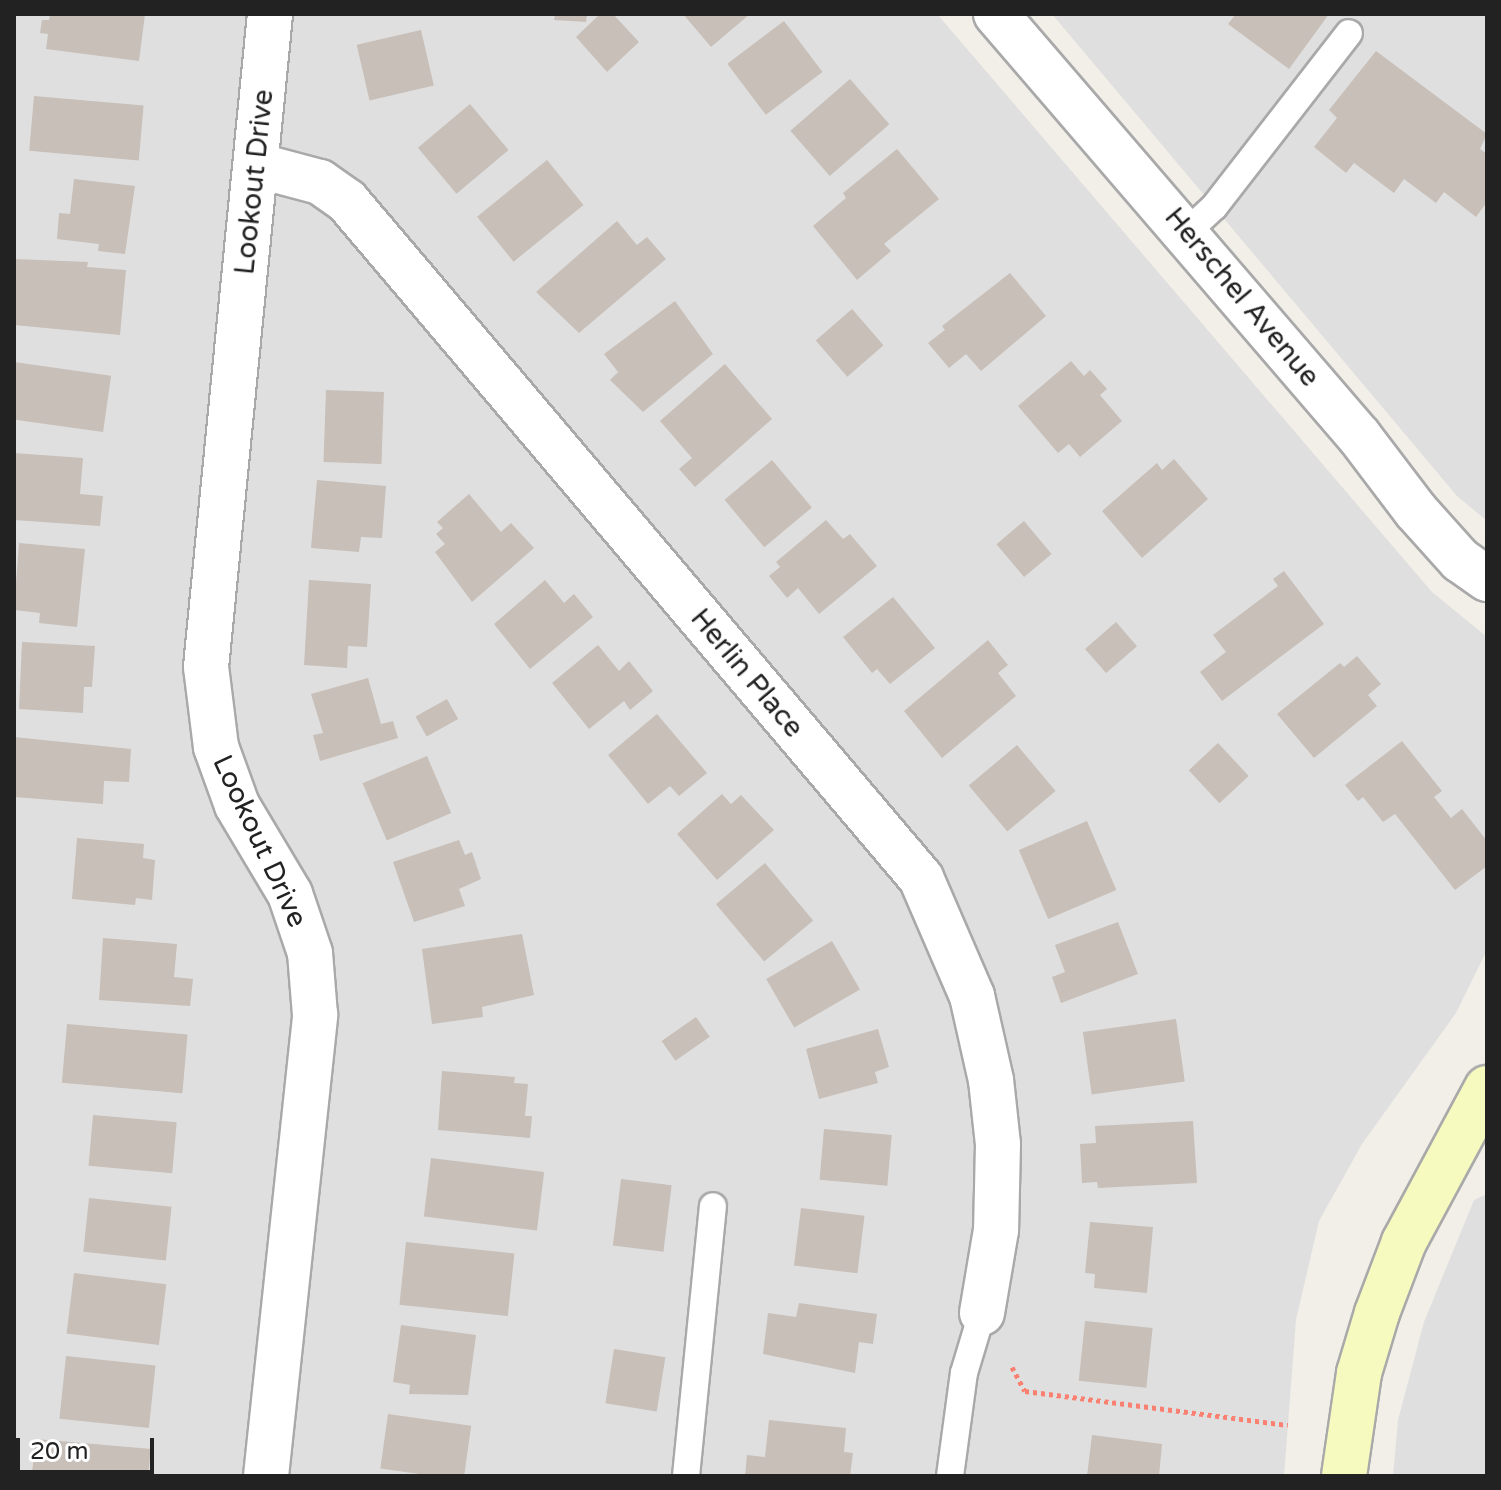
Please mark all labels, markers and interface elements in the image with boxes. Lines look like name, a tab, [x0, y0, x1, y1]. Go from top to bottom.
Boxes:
street label: Lookout Drive	[228, 88, 280, 276]
street label: Herschel Avenue	[1157, 201, 1327, 393]
street label: Herlin Place	[683, 602, 811, 744]
street label: Lookout Drive	[205, 750, 315, 932]
scale bar	[20, 1422, 158, 1472]
text: 20 m	[30, 1437, 88, 1466]

